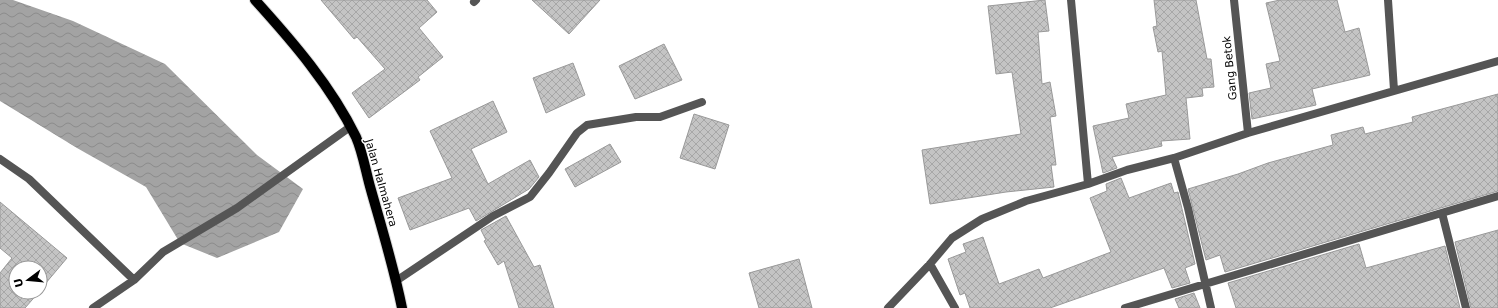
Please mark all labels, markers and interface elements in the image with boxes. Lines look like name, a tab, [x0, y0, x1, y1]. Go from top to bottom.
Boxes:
street label: Gang Betok	[1220, 35, 1240, 101]
street label: Jalan Halmahera	[362, 137, 400, 228]
north arrow	[8, 260, 48, 300]
text: U	[11, 277, 26, 289]

